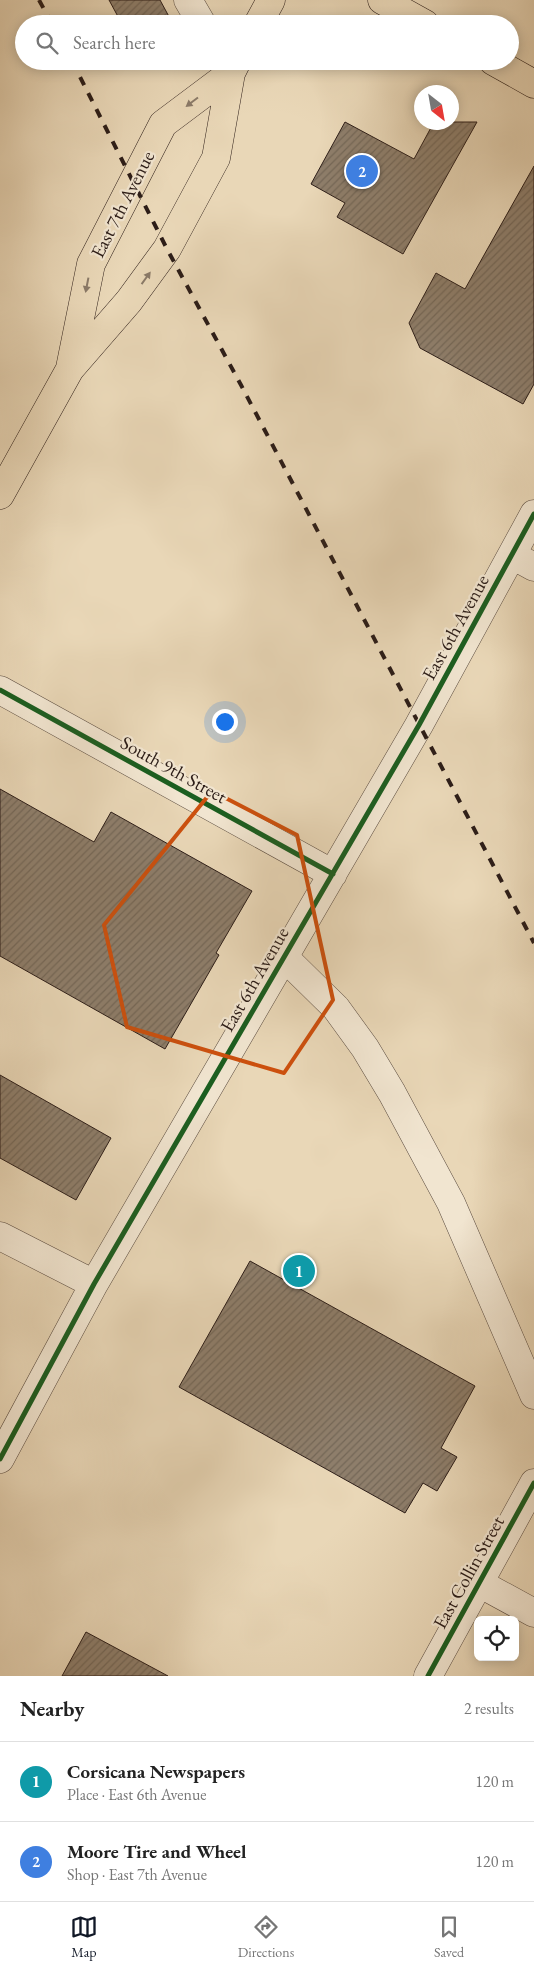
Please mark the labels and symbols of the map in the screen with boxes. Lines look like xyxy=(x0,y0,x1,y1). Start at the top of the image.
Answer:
north arrow xyxy=(414,85,459,130)
one-way arrow xyxy=(186,97,199,108)
street label: East 7th Avenue xyxy=(85,146,160,262)
pin: 2 xyxy=(346,152,378,190)
one-way arrow xyxy=(140,272,151,285)
one-way arrow xyxy=(82,278,90,294)
street label: East 6th Avenue xyxy=(416,570,495,684)
your location xyxy=(212,709,238,735)
street label: South 9th Street xyxy=(116,730,232,809)
street label: East 6th Avenue xyxy=(214,922,294,1036)
pin: 1 xyxy=(283,1252,315,1290)
street label: East Collin Street xyxy=(427,1511,510,1633)

